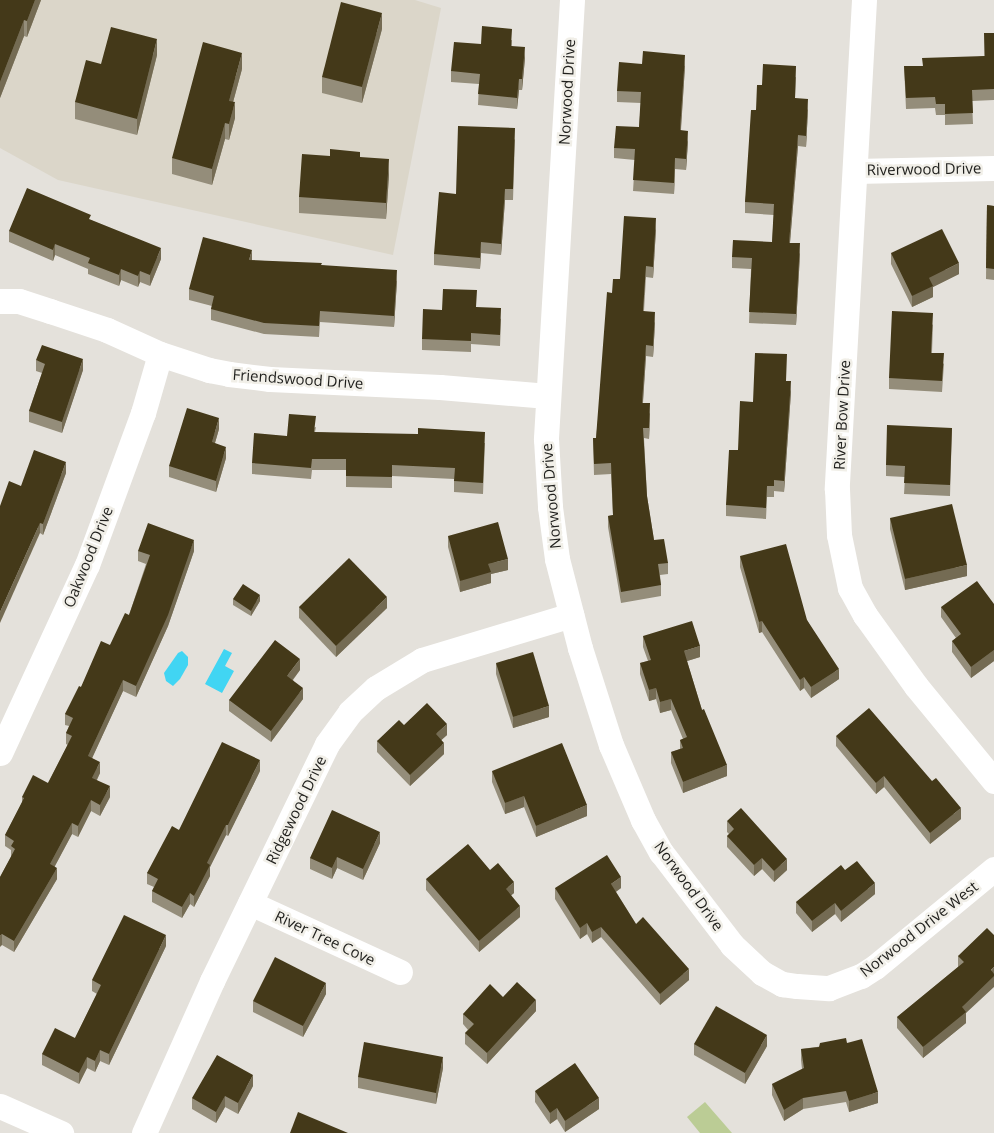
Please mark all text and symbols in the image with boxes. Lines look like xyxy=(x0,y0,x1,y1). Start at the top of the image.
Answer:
street label: Norwood Drive xyxy=(555,39,579,145)
street label: Riverwood Drive xyxy=(867,159,981,179)
street label: River Bow Drive xyxy=(830,360,854,470)
street label: Friendswood Drive xyxy=(232,365,364,393)
street label: Norwood Drive xyxy=(537,442,565,550)
street label: Oakwood Drive xyxy=(60,504,116,610)
street label: Ridgewood Drive xyxy=(262,753,330,867)
street label: Norwood Drive xyxy=(651,838,727,934)
street label: Norwood Drive West xyxy=(856,877,982,981)
street label: River Tree Cove xyxy=(272,907,378,969)

